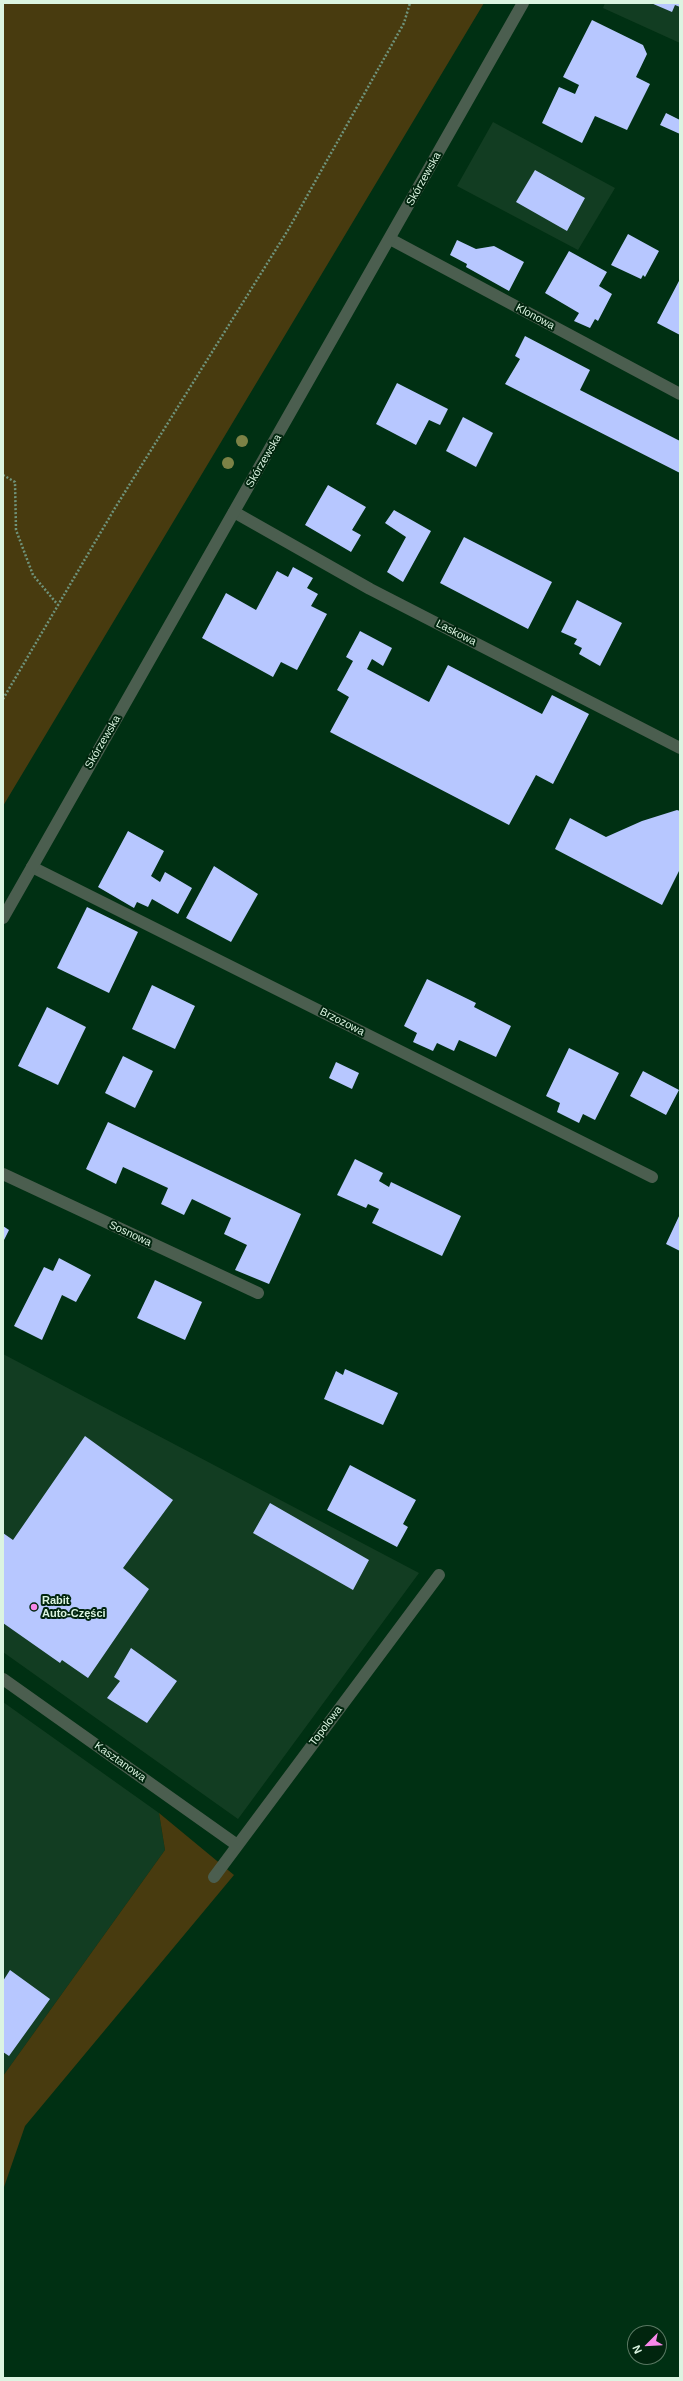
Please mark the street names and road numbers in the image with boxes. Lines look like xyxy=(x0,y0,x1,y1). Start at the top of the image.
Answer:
street label: Skórzewska xyxy=(404,150,444,208)
street label: Klonowa xyxy=(513,301,557,333)
street label: Skórzewska xyxy=(243,432,285,490)
street label: Laskowa xyxy=(434,617,478,649)
street label: Skórzewska xyxy=(82,713,124,771)
street label: Brzozowa xyxy=(317,1005,367,1039)
street label: Sosnowa xyxy=(107,1218,153,1250)
street label: Topolowa xyxy=(307,1703,345,1749)
street label: Kasztanowa xyxy=(92,1739,148,1785)

